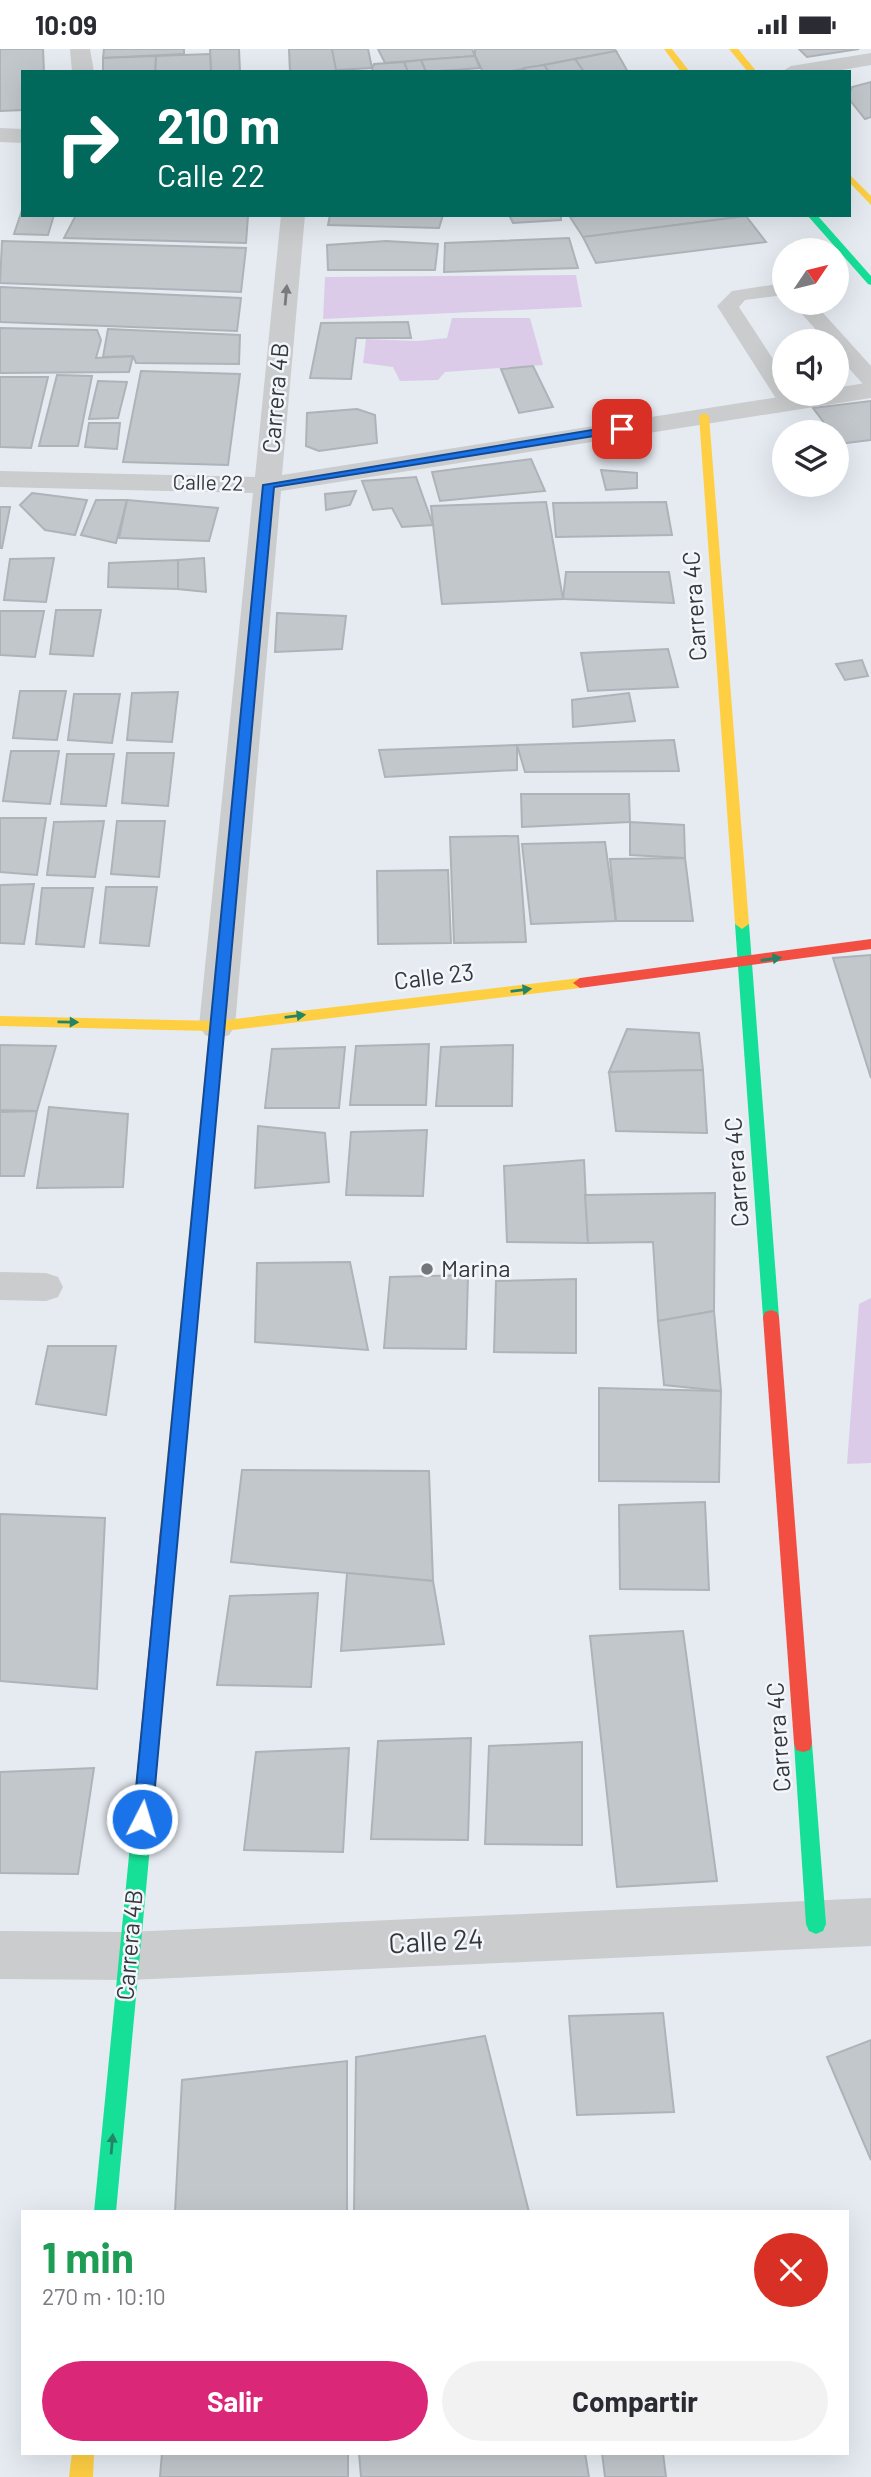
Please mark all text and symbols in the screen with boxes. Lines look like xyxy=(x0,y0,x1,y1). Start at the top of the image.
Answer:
text: 10:09 xyxy=(35,9,97,40)
text: 210 m xyxy=(157,95,280,154)
icon: right xyxy=(42,98,133,189)
text: Calle 22 xyxy=(157,155,265,193)
north arrow xyxy=(772,238,849,315)
map controls xyxy=(772,238,849,497)
one-way arrow xyxy=(281,284,292,306)
button: sound xyxy=(772,329,849,406)
street label: Carrera 4B xyxy=(255,341,294,454)
pin xyxy=(592,399,652,459)
icon: arrive xyxy=(603,410,641,448)
button: layers xyxy=(772,420,849,497)
street label: Calle 22 xyxy=(172,468,244,495)
street label: Carrera 4C xyxy=(675,550,712,662)
one-way arrow xyxy=(760,953,782,964)
street label: Calle 23 xyxy=(392,956,475,995)
one-way arrow xyxy=(510,984,532,995)
one-way arrow xyxy=(284,1011,306,1022)
one-way arrow xyxy=(57,1017,79,1028)
street label: Carrera 4C xyxy=(717,1116,754,1228)
place label: Marina xyxy=(441,1253,510,1282)
marker: Marina xyxy=(419,1261,435,1277)
street label: Carrera 4C xyxy=(759,1681,796,1793)
position arrow xyxy=(105,1782,179,1856)
street label: Carrera 4B xyxy=(109,1888,148,2001)
street label: Calle 24 xyxy=(388,1921,484,1959)
one-way arrow xyxy=(107,2133,118,2155)
text: 1 min xyxy=(42,2231,134,2281)
button: close xyxy=(754,2233,828,2307)
text: 270 m · 10:10 xyxy=(42,2282,166,2310)
button: Salir xyxy=(42,2361,428,2441)
button: Compartir xyxy=(442,2361,828,2441)

